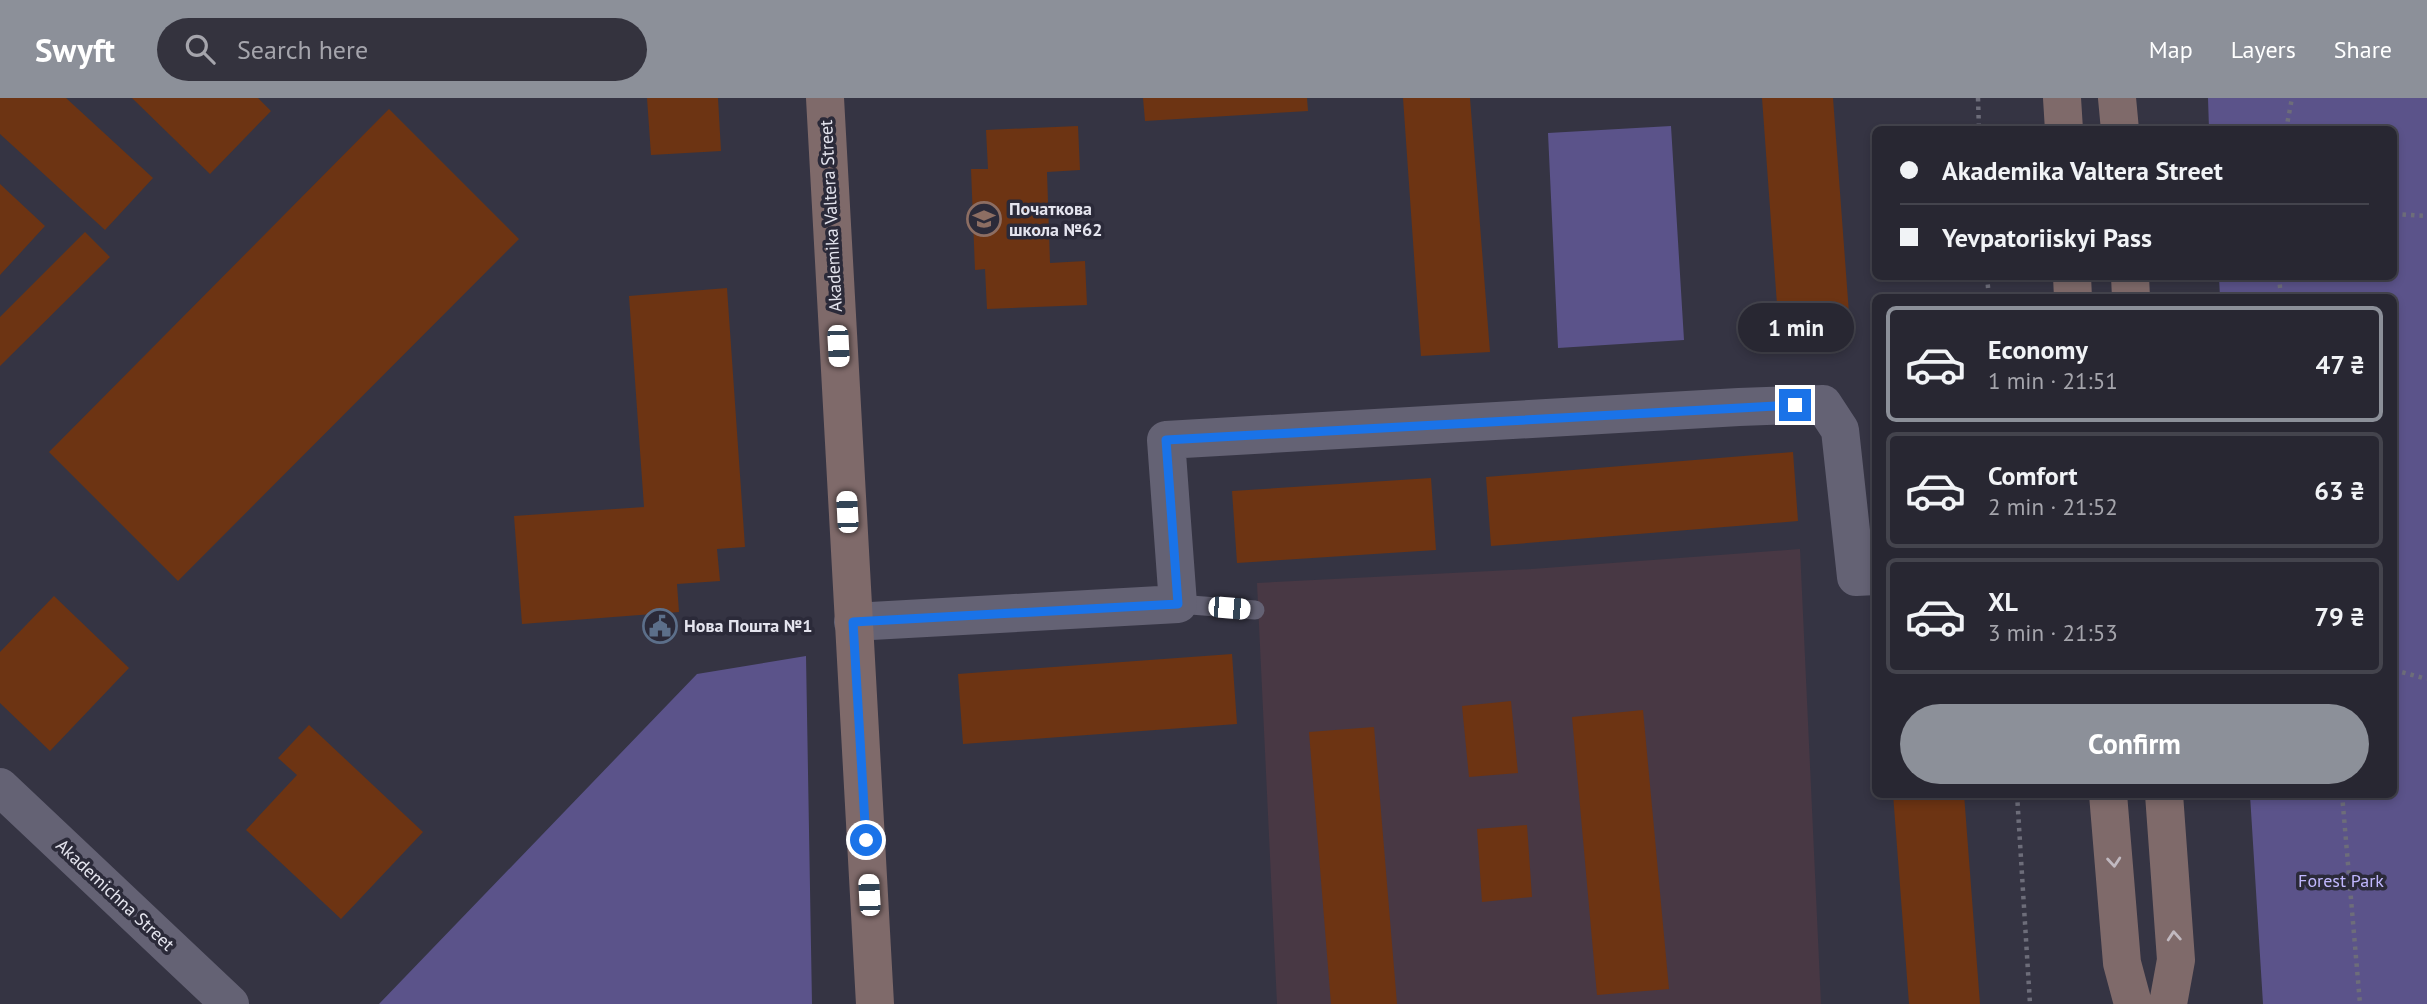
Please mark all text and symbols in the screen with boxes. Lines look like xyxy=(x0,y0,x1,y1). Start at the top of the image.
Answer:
search box xyxy=(157,18,647,81)
text: Swyft xyxy=(35,28,115,71)
icon: search xyxy=(181,30,219,68)
text: Search here xyxy=(237,33,368,66)
text: Map xyxy=(2149,34,2193,65)
text: Layers xyxy=(2231,34,2296,65)
text: Share xyxy=(2334,34,2392,65)
street label: Akademika Valtera Street xyxy=(814,119,847,313)
text: Akademika Valtera Street xyxy=(1942,154,2223,187)
place label: Початкова школа №62 xyxy=(1009,197,1102,241)
school or university icon: Початкова школа №62 xyxy=(965,200,1003,238)
text: Yevpatoriiskyi Pass xyxy=(1942,221,2152,254)
callout: 1 min xyxy=(1737,303,1853,352)
text: 1 min xyxy=(1768,313,1824,342)
car xyxy=(827,324,850,368)
icon: car xyxy=(1904,333,1967,396)
text: Economy xyxy=(1988,333,2088,366)
text: 47 ₴ xyxy=(2316,348,2365,381)
text: 1 min · 21:51 xyxy=(1988,366,2118,395)
route end xyxy=(1779,389,1811,421)
icon: car xyxy=(1904,459,1967,522)
text: Comfort xyxy=(1988,459,2078,492)
text: 63 ₴ xyxy=(2314,474,2365,507)
car xyxy=(836,490,859,534)
text: 2 min · 21:52 xyxy=(1988,492,2118,521)
icon: car xyxy=(1904,585,1967,648)
text: XL xyxy=(1988,585,2018,618)
car xyxy=(1208,596,1251,620)
text: 79 ₴ xyxy=(2314,600,2365,633)
public building icon: Нова Пошта №1 xyxy=(641,607,679,645)
place label: Нова Пошта №1 xyxy=(684,614,812,637)
text: 3 min · 21:53 xyxy=(1988,618,2118,647)
button: Confirm xyxy=(1900,704,2369,784)
route start xyxy=(850,824,882,856)
street label: Akademichna Street xyxy=(51,834,179,956)
one-way arrow xyxy=(2106,857,2121,868)
park label: Forest Park xyxy=(2298,869,2384,892)
car xyxy=(858,873,881,917)
one-way arrow xyxy=(2167,931,2182,942)

